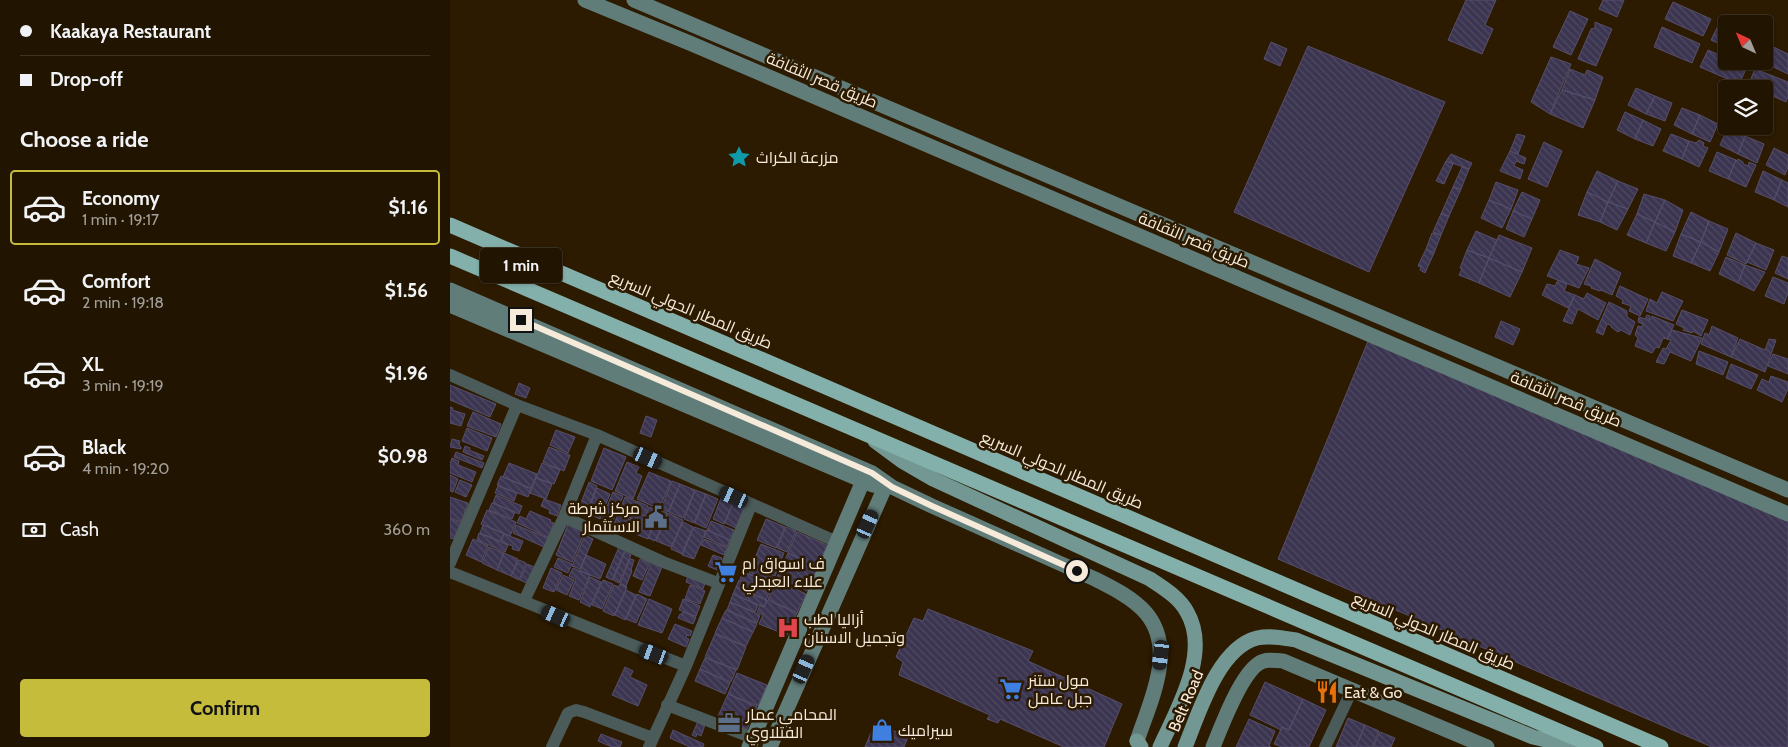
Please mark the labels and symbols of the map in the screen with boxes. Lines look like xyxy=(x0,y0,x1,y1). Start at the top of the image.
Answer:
north arrow xyxy=(1718,15,1772,70)
street label: طريق قصر الثقافة xyxy=(763,48,880,113)
place icon: مزرعة الكراث xyxy=(726,144,752,170)
place label: مزرعة الكراث xyxy=(756,148,839,167)
street label: طريق قصر الثقافة xyxy=(1135,208,1252,273)
callout: 1 min xyxy=(480,248,562,282)
street label: طريق المطار الحولي السريع xyxy=(605,267,775,356)
route end xyxy=(510,309,532,331)
street label: طريق قصر الثقافة xyxy=(1507,367,1624,432)
street label: طريق المطار الحولي السريع xyxy=(976,427,1146,516)
car xyxy=(631,445,664,471)
car xyxy=(717,484,750,510)
place label: مركز شرطة الاستثمار xyxy=(568,499,640,536)
public building icon: مركز شرطة الاستثمار xyxy=(643,504,669,530)
car xyxy=(855,507,880,541)
place label: ف اسواق ام علاء العبدلي xyxy=(742,554,825,595)
supermarket icon: ف اسواق ام علاء العبدلي xyxy=(713,559,739,585)
route start xyxy=(1066,560,1088,582)
street label: طريق المطار الحولي السريع xyxy=(1348,588,1518,677)
car xyxy=(539,603,572,629)
place label: أزاليا لطب وتجميل الاسنان xyxy=(804,610,905,648)
hospital icon: أزاليا لطب وتجميل الاسنان xyxy=(775,615,801,641)
car xyxy=(1151,639,1170,671)
car xyxy=(637,642,670,666)
car xyxy=(791,652,816,686)
street label: Belt Road xyxy=(1165,667,1207,735)
place label: مول ستنر جبل عامل xyxy=(1027,671,1092,709)
supermarket icon: مول ستنر جبل عامل xyxy=(998,676,1024,702)
restaurant icon: Eat & Go xyxy=(1314,679,1340,705)
place label: Eat & Go xyxy=(1344,683,1402,702)
place label: المحامي عمار الفتلاوي xyxy=(745,705,837,746)
office icon: المحامي عمار الفتلاوي xyxy=(716,710,742,736)
shop icon: سيراميك xyxy=(869,717,895,743)
place label: سيراميك xyxy=(898,721,953,740)

